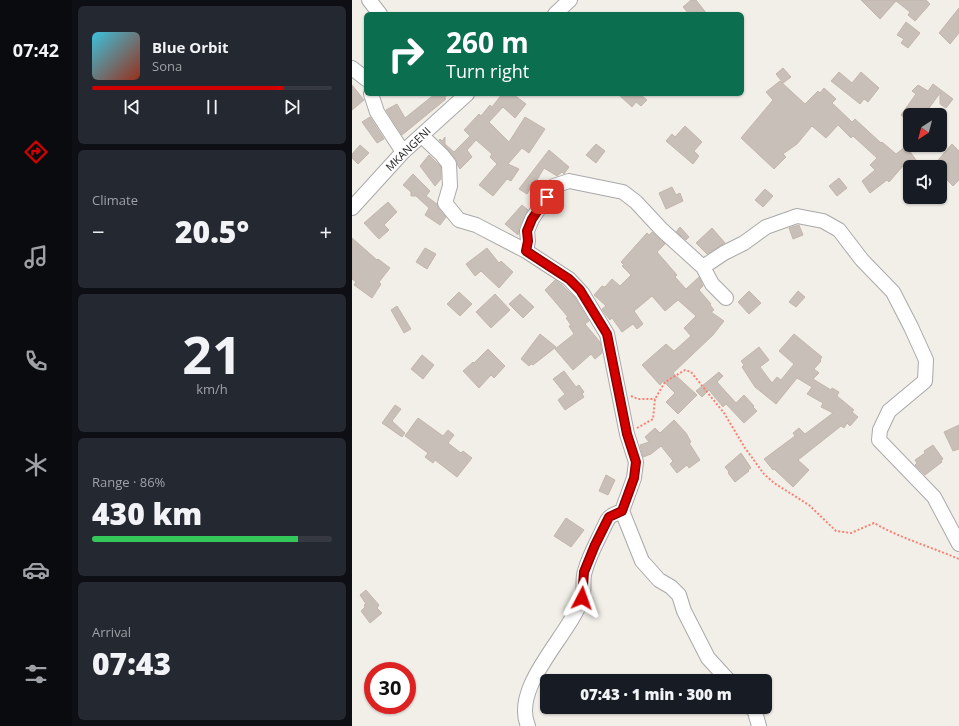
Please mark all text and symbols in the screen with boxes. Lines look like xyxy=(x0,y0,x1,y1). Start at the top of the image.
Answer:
text: 260 m xyxy=(446,23,529,61)
icon: right xyxy=(380,28,432,80)
text: Blue Orbit xyxy=(152,37,229,57)
text: 07:42 xyxy=(13,38,59,62)
text: Sona xyxy=(152,57,182,75)
text: Turn right xyxy=(446,59,529,83)
icon: previous xyxy=(121,96,143,118)
icon: pause xyxy=(201,96,223,118)
icon: next xyxy=(281,96,303,118)
north arrow xyxy=(903,108,947,152)
map controls xyxy=(903,108,947,204)
street label: MKANGENI xyxy=(382,123,433,174)
icon: directions xyxy=(22,138,50,166)
button: sound xyxy=(903,160,947,204)
pin xyxy=(530,180,564,214)
icon: arrive xyxy=(536,186,558,208)
text: Climate xyxy=(92,191,138,209)
text: 20.5° xyxy=(175,211,249,252)
text: − xyxy=(92,216,105,246)
text: + xyxy=(319,216,332,246)
icon: music xyxy=(22,243,50,271)
text: 21 xyxy=(182,318,242,389)
icon: phone xyxy=(22,347,50,375)
text: km/h xyxy=(196,380,228,398)
icon: climate xyxy=(22,451,50,479)
text: Range · 86% xyxy=(92,473,165,491)
text: 430 km xyxy=(92,493,202,534)
icon: car xyxy=(22,556,50,584)
position arrow xyxy=(561,577,603,619)
text: Arrival xyxy=(92,623,131,641)
text: 07:43 xyxy=(92,643,171,684)
icon: filters xyxy=(22,660,50,688)
speed limit sign: 30 xyxy=(364,662,416,714)
text: 07:43 · 1 min · 300 m xyxy=(580,684,732,704)

